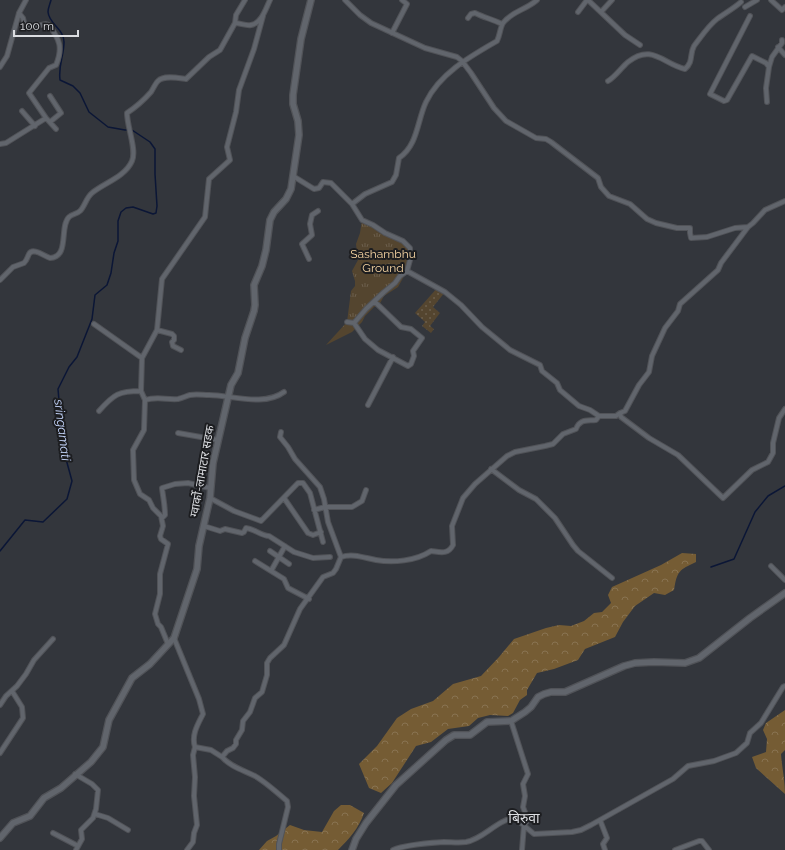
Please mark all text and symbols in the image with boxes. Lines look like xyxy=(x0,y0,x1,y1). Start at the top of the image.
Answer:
scale bar xyxy=(14,12,78,38)
text: 100 m xyxy=(20,19,54,33)
park label: Sashambhu Ground xyxy=(350,247,416,275)
water label: sringamati xyxy=(51,397,74,463)
street label: ग्वार्को-लामाटार सडक xyxy=(187,423,217,518)
district label: बिरुवा xyxy=(508,810,540,826)

